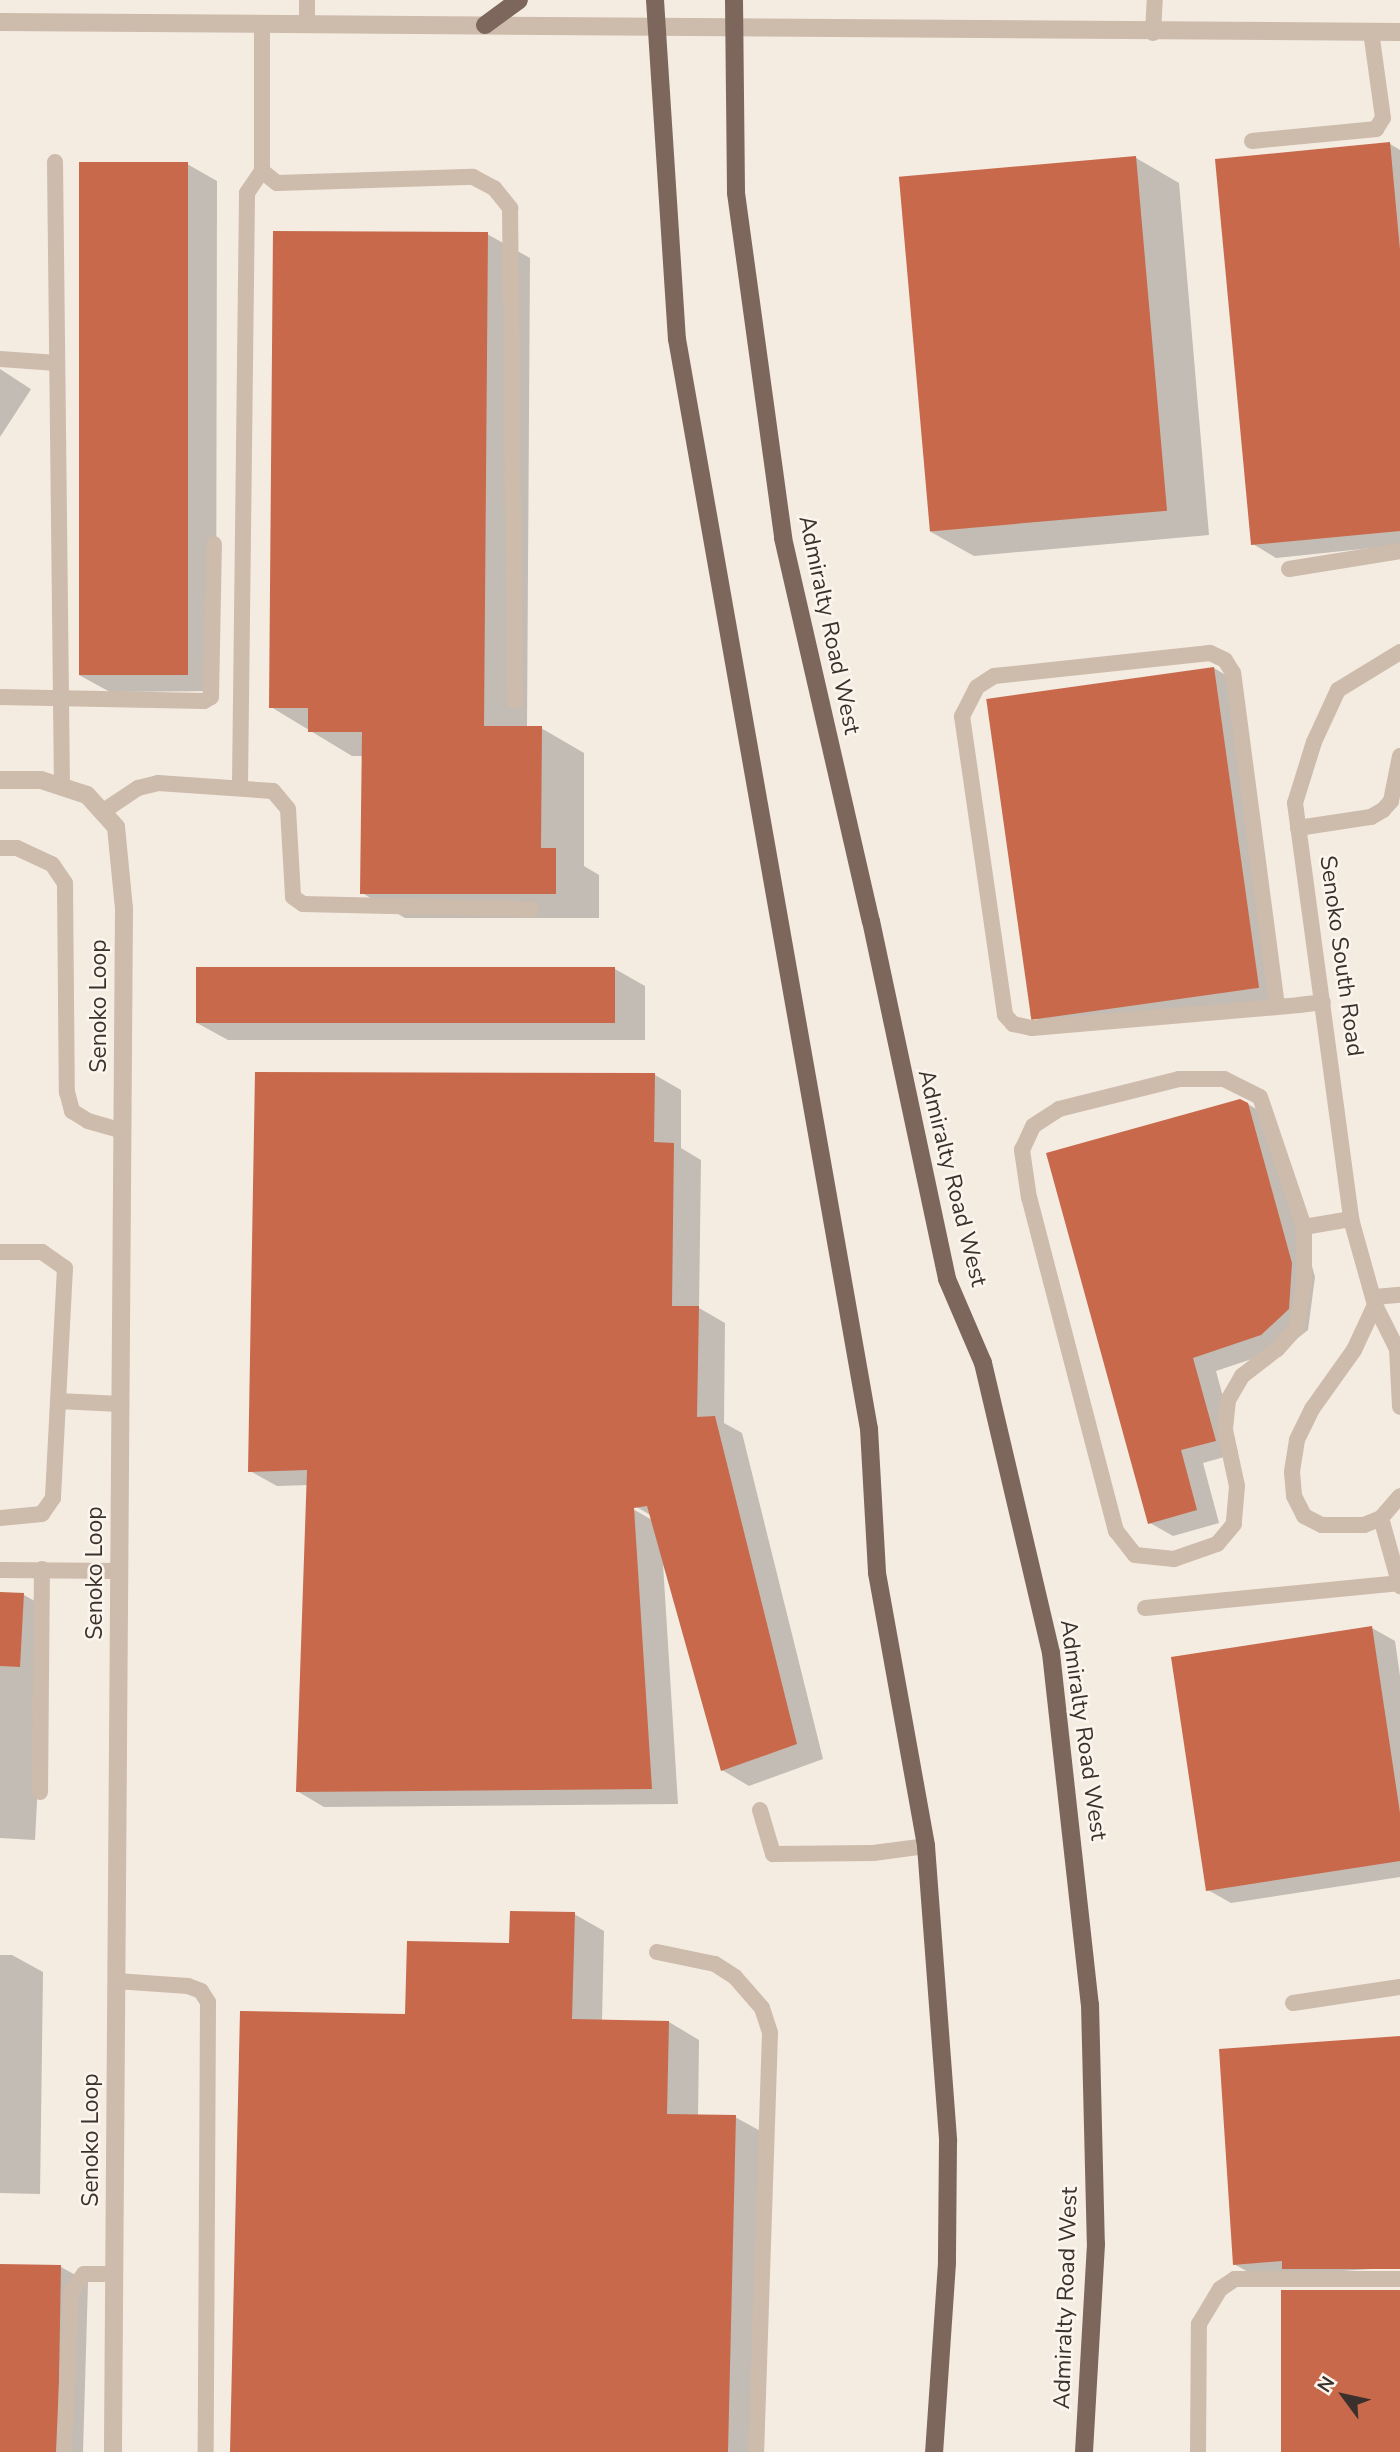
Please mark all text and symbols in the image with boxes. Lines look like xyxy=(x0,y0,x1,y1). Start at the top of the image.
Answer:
street label: Admiralty Road West xyxy=(792,513,866,737)
street label: Senoko South Road xyxy=(1313,854,1369,1058)
street label: Senoko Loop xyxy=(85,939,113,1073)
street label: Admiralty Road West xyxy=(912,1067,992,1289)
street label: Senoko Loop xyxy=(81,1506,109,1640)
street label: Admiralty Road West xyxy=(1054,1618,1112,1842)
street label: Senoko Loop xyxy=(77,2073,105,2207)
street label: Admiralty Road West xyxy=(1048,2186,1084,2410)
north arrow xyxy=(1309,2361,1379,2431)
text: N xyxy=(1312,2372,1341,2398)

